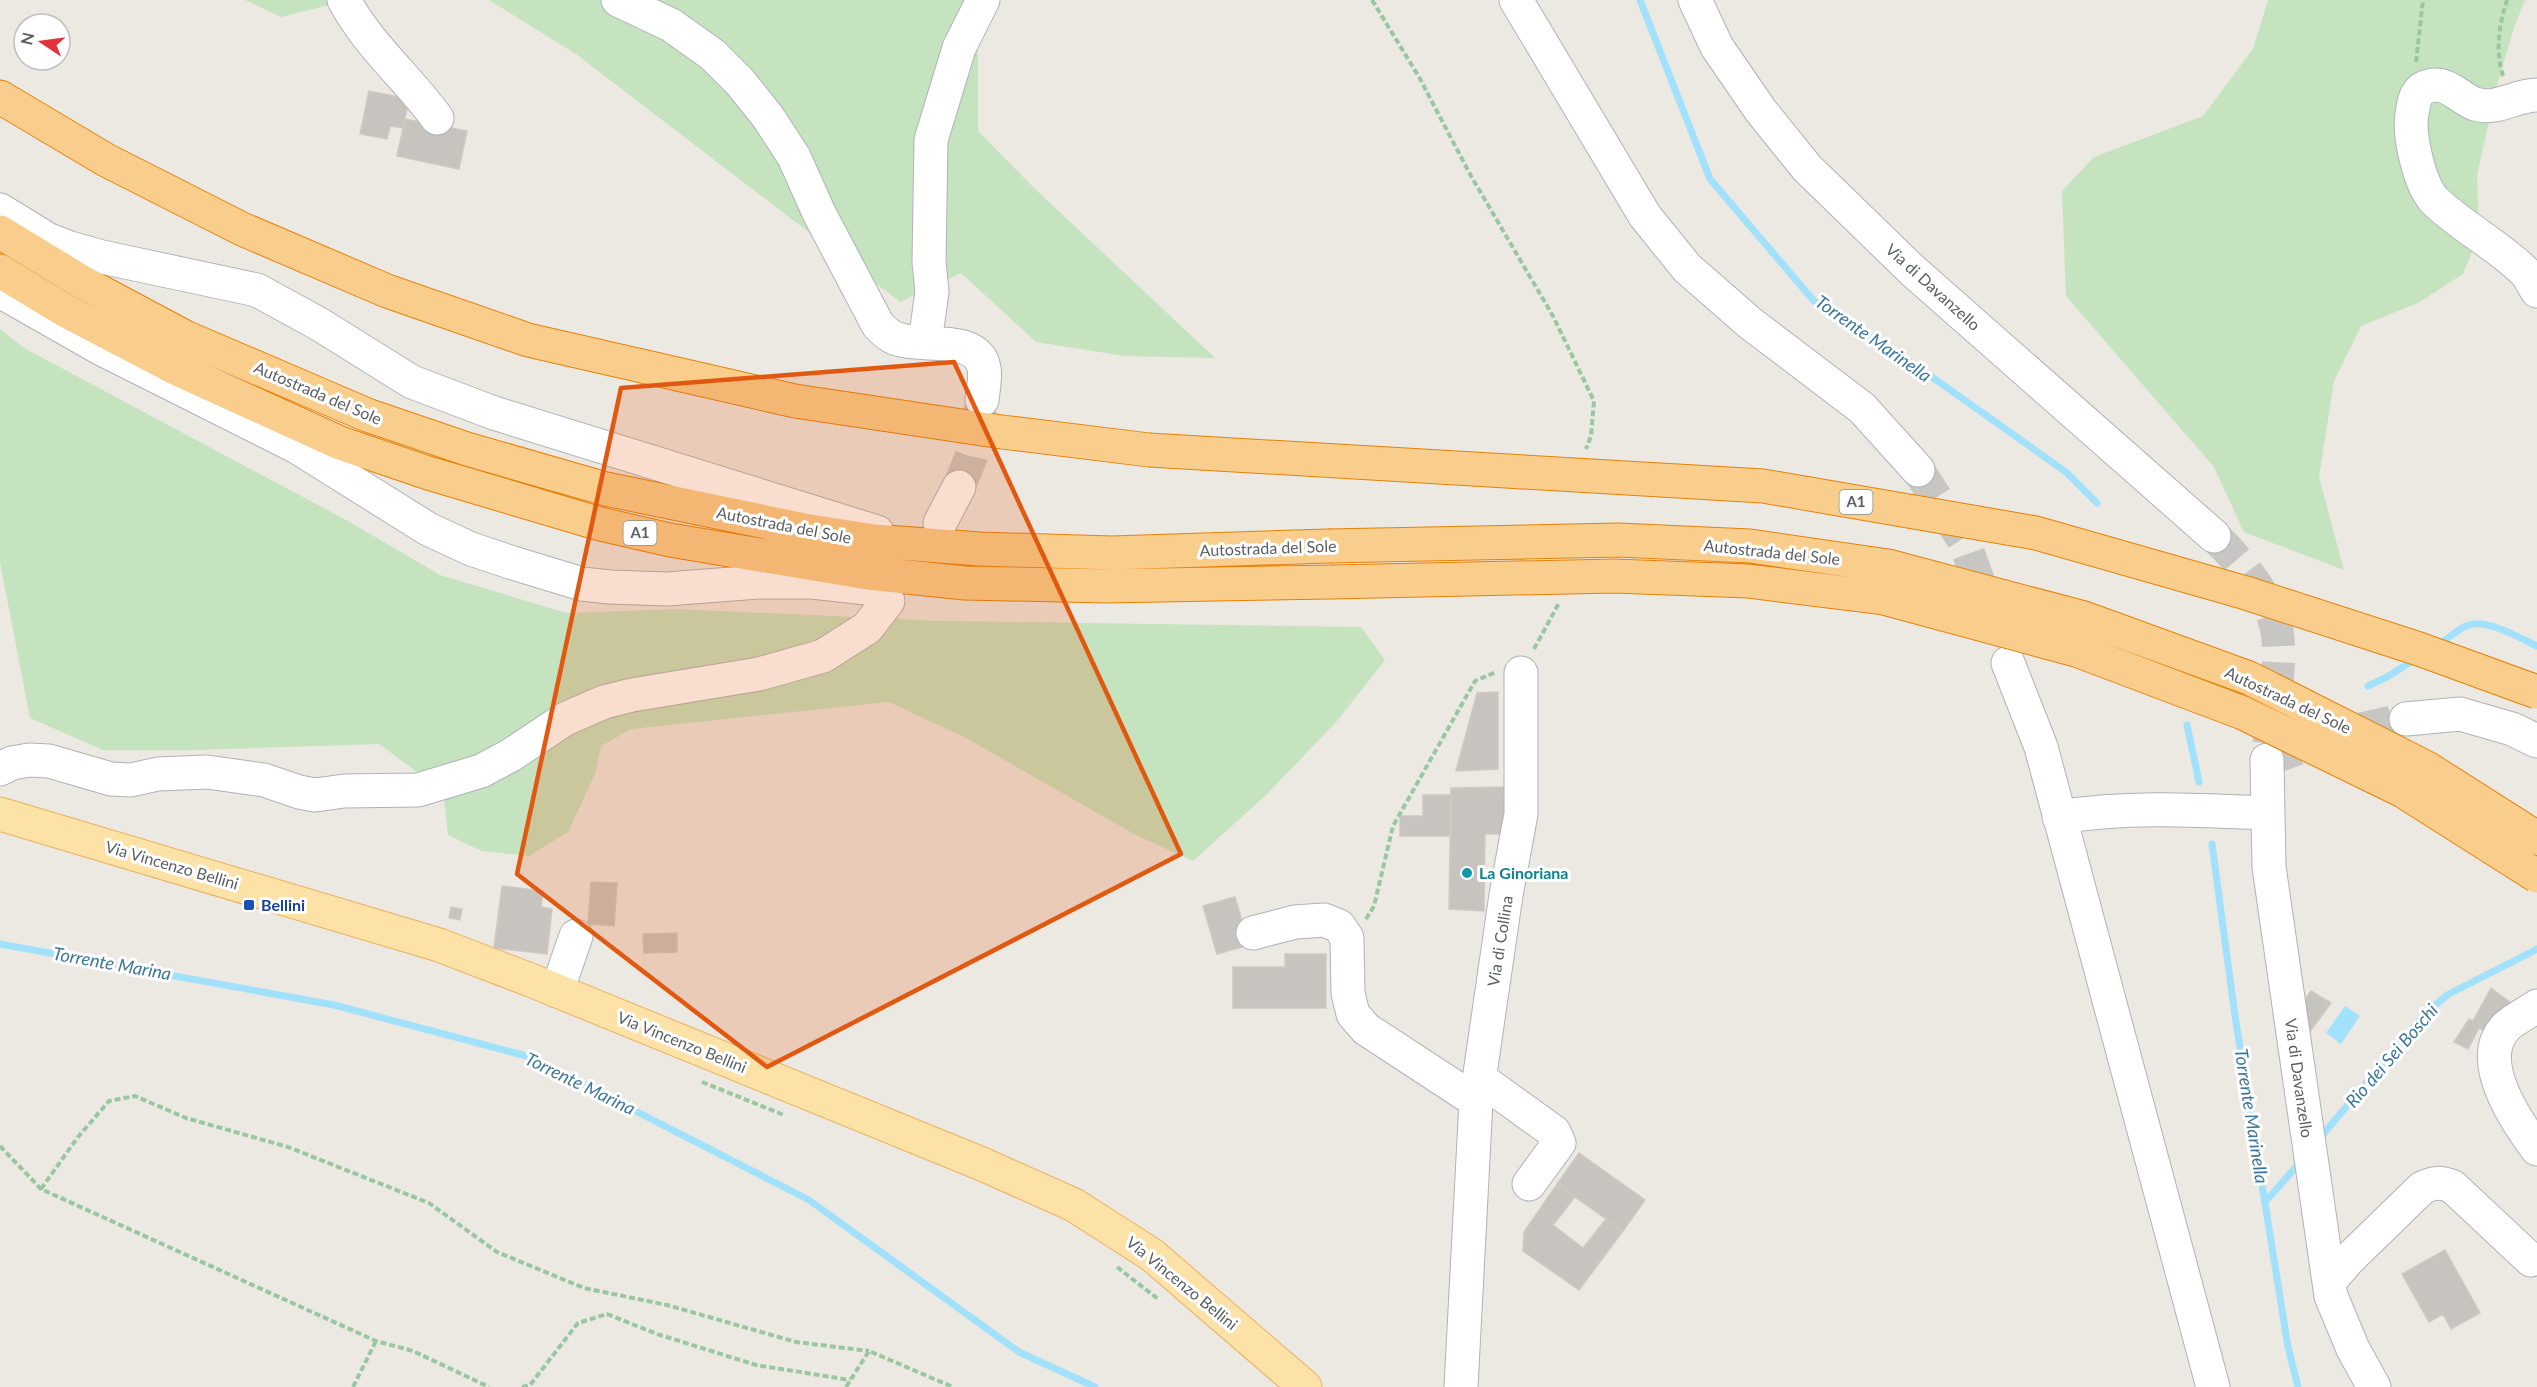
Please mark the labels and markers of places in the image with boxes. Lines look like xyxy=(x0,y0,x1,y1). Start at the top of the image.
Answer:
place label: La Ginoriana xyxy=(1479,863,1568,882)
marker: La Ginoriana xyxy=(1460,866,1474,880)
place label: Bellini xyxy=(261,895,305,914)
marker: Bellini xyxy=(242,898,256,912)

